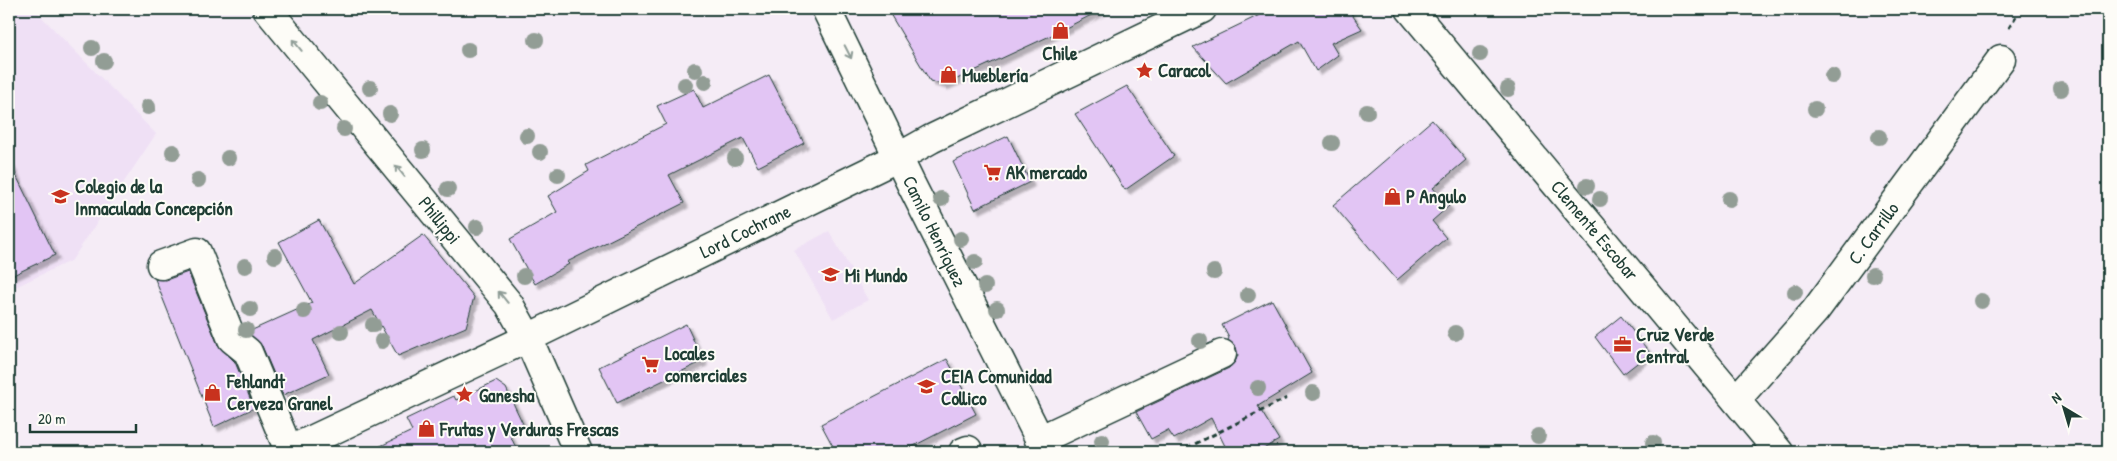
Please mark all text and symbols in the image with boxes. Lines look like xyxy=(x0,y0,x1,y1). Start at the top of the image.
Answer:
shop icon: Chile xyxy=(1050,20,1070,40)
one-way arrow xyxy=(291,39,302,52)
place label: Chile xyxy=(1042,40,1078,66)
one-way arrow xyxy=(843,45,853,60)
place label: Caracol xyxy=(1158,57,1212,83)
place icon: Caracol xyxy=(1134,60,1154,80)
place label: Mueblería xyxy=(962,62,1028,88)
shop icon: Mueblería xyxy=(938,65,958,85)
place label: AK mercado xyxy=(1006,159,1088,185)
supermarket icon: AK mercado xyxy=(982,162,1002,182)
one-way arrow xyxy=(394,165,405,178)
street label: Camilo Henríquez xyxy=(897,171,973,291)
place label: Colegio de la Inmaculada Concepción xyxy=(75,173,233,222)
street label: Clemente Escobar xyxy=(1545,174,1645,286)
place label: P Angulo xyxy=(1406,183,1466,210)
shop icon: P Angulo xyxy=(1382,186,1402,206)
school or university icon: Colegio de la Inmaculada Concepción xyxy=(51,187,71,207)
street label: Phillippi xyxy=(413,191,467,249)
street label: C. Carrillo xyxy=(1841,196,1905,270)
street label: Lord Cochrane xyxy=(695,198,795,264)
place label: Mi Mundo xyxy=(845,262,908,288)
school or university icon: Mi Mundo xyxy=(821,265,841,285)
one-way arrow xyxy=(497,290,508,303)
place label: Cruz Verde Central xyxy=(1636,321,1715,369)
office icon: Cruz Verde Central xyxy=(1612,335,1632,355)
place label: Locales comerciales xyxy=(665,340,748,388)
supermarket icon: Locales comerciales xyxy=(641,354,661,374)
place label: CEIA Comunidad Collico xyxy=(941,363,1052,411)
place label: Fehlandt Cerveza Granel xyxy=(226,368,333,416)
school or university icon: CEIA Comunidad Collico xyxy=(917,377,937,397)
shop icon: Fehlandt Cerveza Granel xyxy=(203,382,223,402)
place label: Ganesha xyxy=(479,382,535,408)
north arrow xyxy=(2040,384,2090,434)
place icon: Ganesha xyxy=(455,385,475,405)
text: N xyxy=(2047,387,2065,407)
scale bar xyxy=(30,401,136,433)
text: 20 m xyxy=(38,408,65,429)
place label: Frutas y Verduras Frescas xyxy=(439,416,619,443)
shop icon: Frutas y Verduras Frescas xyxy=(416,419,436,439)

